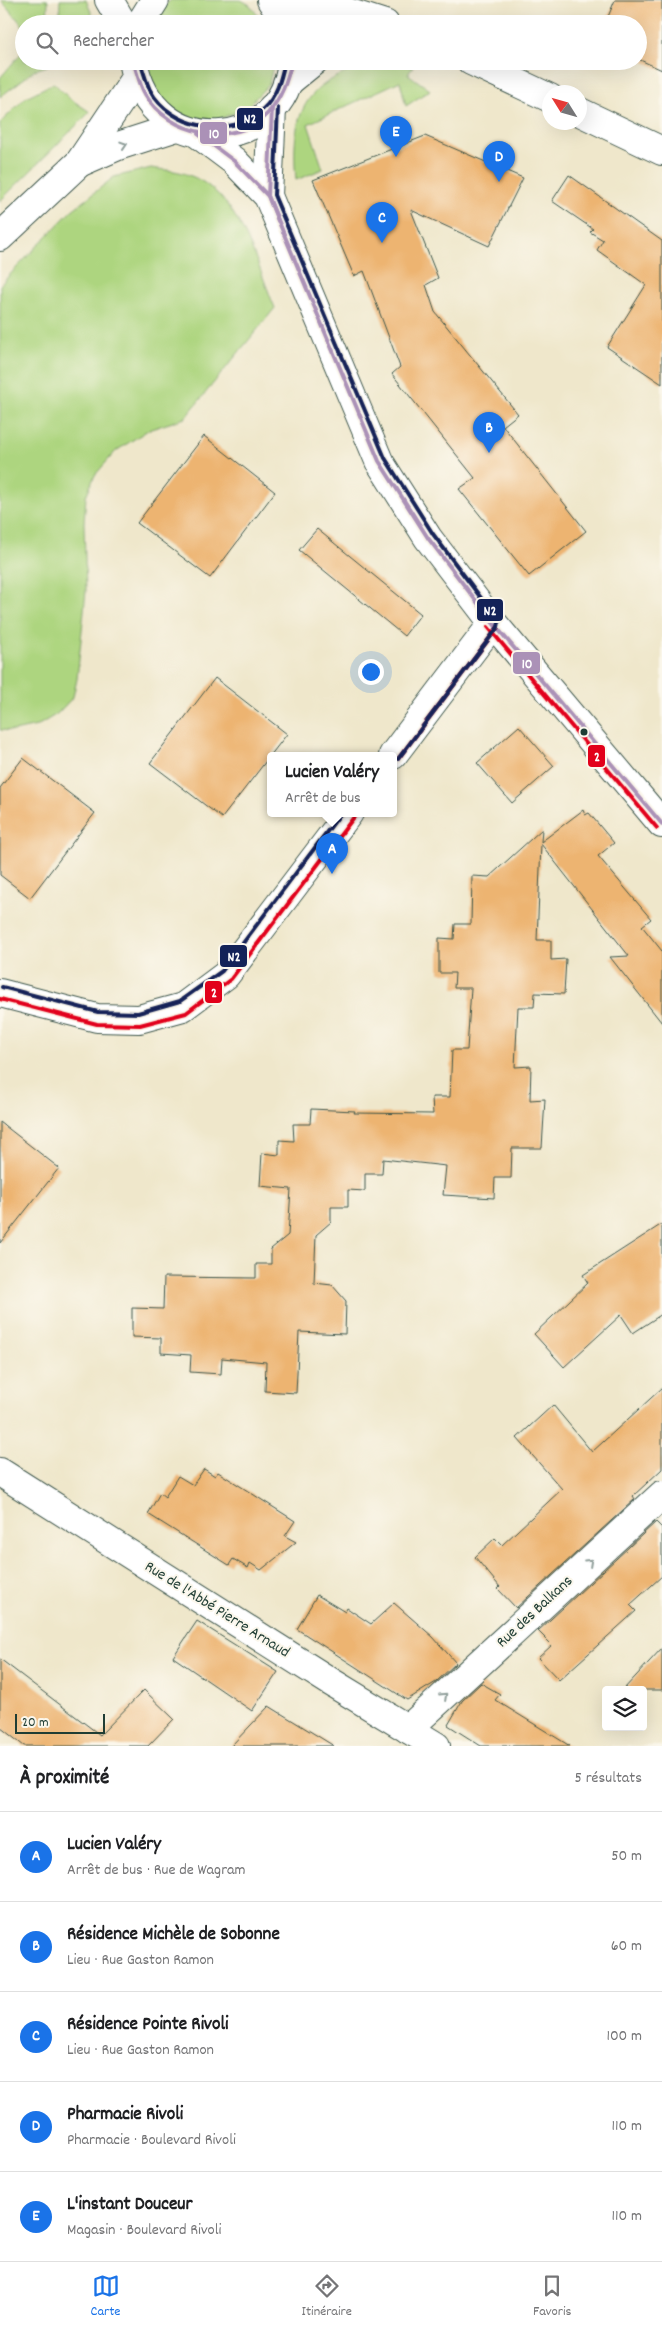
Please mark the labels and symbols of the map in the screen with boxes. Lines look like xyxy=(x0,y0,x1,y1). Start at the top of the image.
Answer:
north arrow xyxy=(542,85,587,130)
line badge: N2 xyxy=(236,107,264,131)
text: N2 xyxy=(243,110,257,130)
pin: E xyxy=(380,116,412,157)
line badge: 10 xyxy=(199,121,228,145)
text: 10 xyxy=(209,125,219,145)
one-way arrow xyxy=(119,141,128,151)
pin: D xyxy=(483,141,515,182)
pin: C xyxy=(366,202,398,243)
pin: B xyxy=(473,412,505,453)
line badge: N2 xyxy=(476,598,504,622)
text: N2 xyxy=(483,602,497,622)
line badge: 10 xyxy=(512,651,541,675)
text: 10 xyxy=(522,655,532,675)
your location xyxy=(358,659,384,685)
unlabelled marker xyxy=(579,727,589,737)
line badge: 2 xyxy=(587,744,606,768)
text: 2 xyxy=(594,748,600,768)
pin: A xyxy=(316,833,348,874)
line badge: N2 xyxy=(219,944,248,968)
text: N2 xyxy=(227,948,241,968)
line badge: 2 xyxy=(204,980,223,1004)
text: 2 xyxy=(211,984,217,1004)
street label: Rue de l'Abbé Pierre Arnaud xyxy=(140,1556,294,1664)
one-way arrow xyxy=(584,1559,593,1568)
street label: Rue des Balkans xyxy=(492,1570,579,1654)
one-way arrow xyxy=(438,1693,447,1702)
scale bar xyxy=(15,1711,105,1734)

